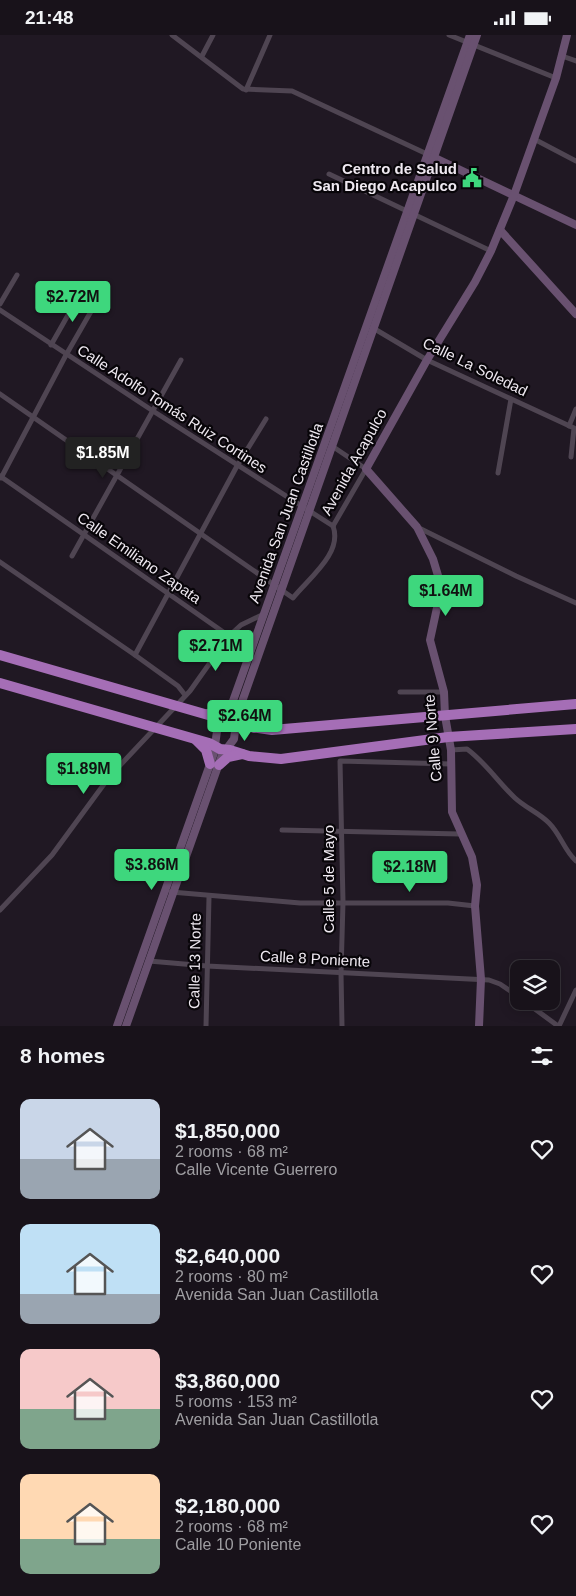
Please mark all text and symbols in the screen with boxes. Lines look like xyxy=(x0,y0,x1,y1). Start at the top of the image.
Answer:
text: 21:48 xyxy=(25,7,74,28)
place label: Centro de Salud San Diego Acapulco xyxy=(313,160,457,194)
public building icon: Centro de Salud San Diego Acapulco xyxy=(461,167,483,189)
pin: $2.72M xyxy=(32,281,114,323)
text: $2.72M xyxy=(46,288,100,305)
street label: Calle La Soledad xyxy=(420,334,530,399)
street label: Calle Adolfo Tomás Ruiz Cortines xyxy=(74,341,270,476)
street label: Avenida Acapulco xyxy=(317,406,390,518)
street label: Avenida San Juan Castillotla xyxy=(245,420,326,605)
pin: $1.85M xyxy=(62,437,144,479)
text: $1.85M xyxy=(76,444,130,461)
street label: Calle Emiliano Zapata xyxy=(74,509,205,607)
pin: $1.64M xyxy=(405,575,487,617)
text: $1.64M xyxy=(419,582,473,599)
pin: $2.71M xyxy=(175,629,257,672)
text: $2.71M xyxy=(189,637,243,654)
street label: Calle 9 Norte xyxy=(420,694,445,782)
pin: $2.64M xyxy=(204,699,286,742)
text: $2.64M xyxy=(218,707,272,724)
pin: $1.89M xyxy=(43,753,125,795)
text: $1.89M xyxy=(57,760,111,777)
street label: Calle 5 de Mayo xyxy=(320,825,337,933)
pin: $3.86M xyxy=(111,849,193,891)
pin: $2.18M xyxy=(369,851,451,893)
text: $3.86M xyxy=(125,856,179,873)
text: $2.18M xyxy=(383,858,437,875)
street label: Calle 13 Norte xyxy=(185,913,204,1009)
street label: Calle 8 Poniente xyxy=(260,947,370,970)
map controls xyxy=(510,960,560,1010)
button: layers xyxy=(510,960,560,1010)
icon: filters xyxy=(528,1042,556,1070)
text: 8 homes xyxy=(20,1044,105,1067)
icon: home xyxy=(60,1119,120,1179)
text: $1,850,000 xyxy=(175,1119,280,1142)
icon: heart xyxy=(528,1135,556,1163)
text: 2 rooms · 68 m² xyxy=(175,1143,288,1160)
text: Calle Vicente Guerrero xyxy=(175,1161,337,1178)
icon: home xyxy=(60,1244,120,1304)
text: $2,640,000 xyxy=(175,1244,280,1267)
icon: heart xyxy=(528,1260,556,1288)
text: 2 rooms · 80 m² xyxy=(175,1268,288,1285)
text: Avenida San Juan Castillotla xyxy=(175,1286,378,1303)
icon: home xyxy=(60,1369,120,1429)
text: $3,860,000 xyxy=(175,1369,280,1392)
icon: heart xyxy=(528,1385,556,1413)
text: 5 rooms · 153 m² xyxy=(175,1393,297,1410)
text: Avenida San Juan Castillotla xyxy=(175,1411,378,1428)
icon: home xyxy=(60,1494,120,1554)
text: $2,180,000 xyxy=(175,1494,280,1517)
icon: heart xyxy=(528,1510,556,1538)
text: 2 rooms · 68 m² xyxy=(175,1518,288,1535)
text: Calle 10 Poniente xyxy=(175,1536,301,1553)

